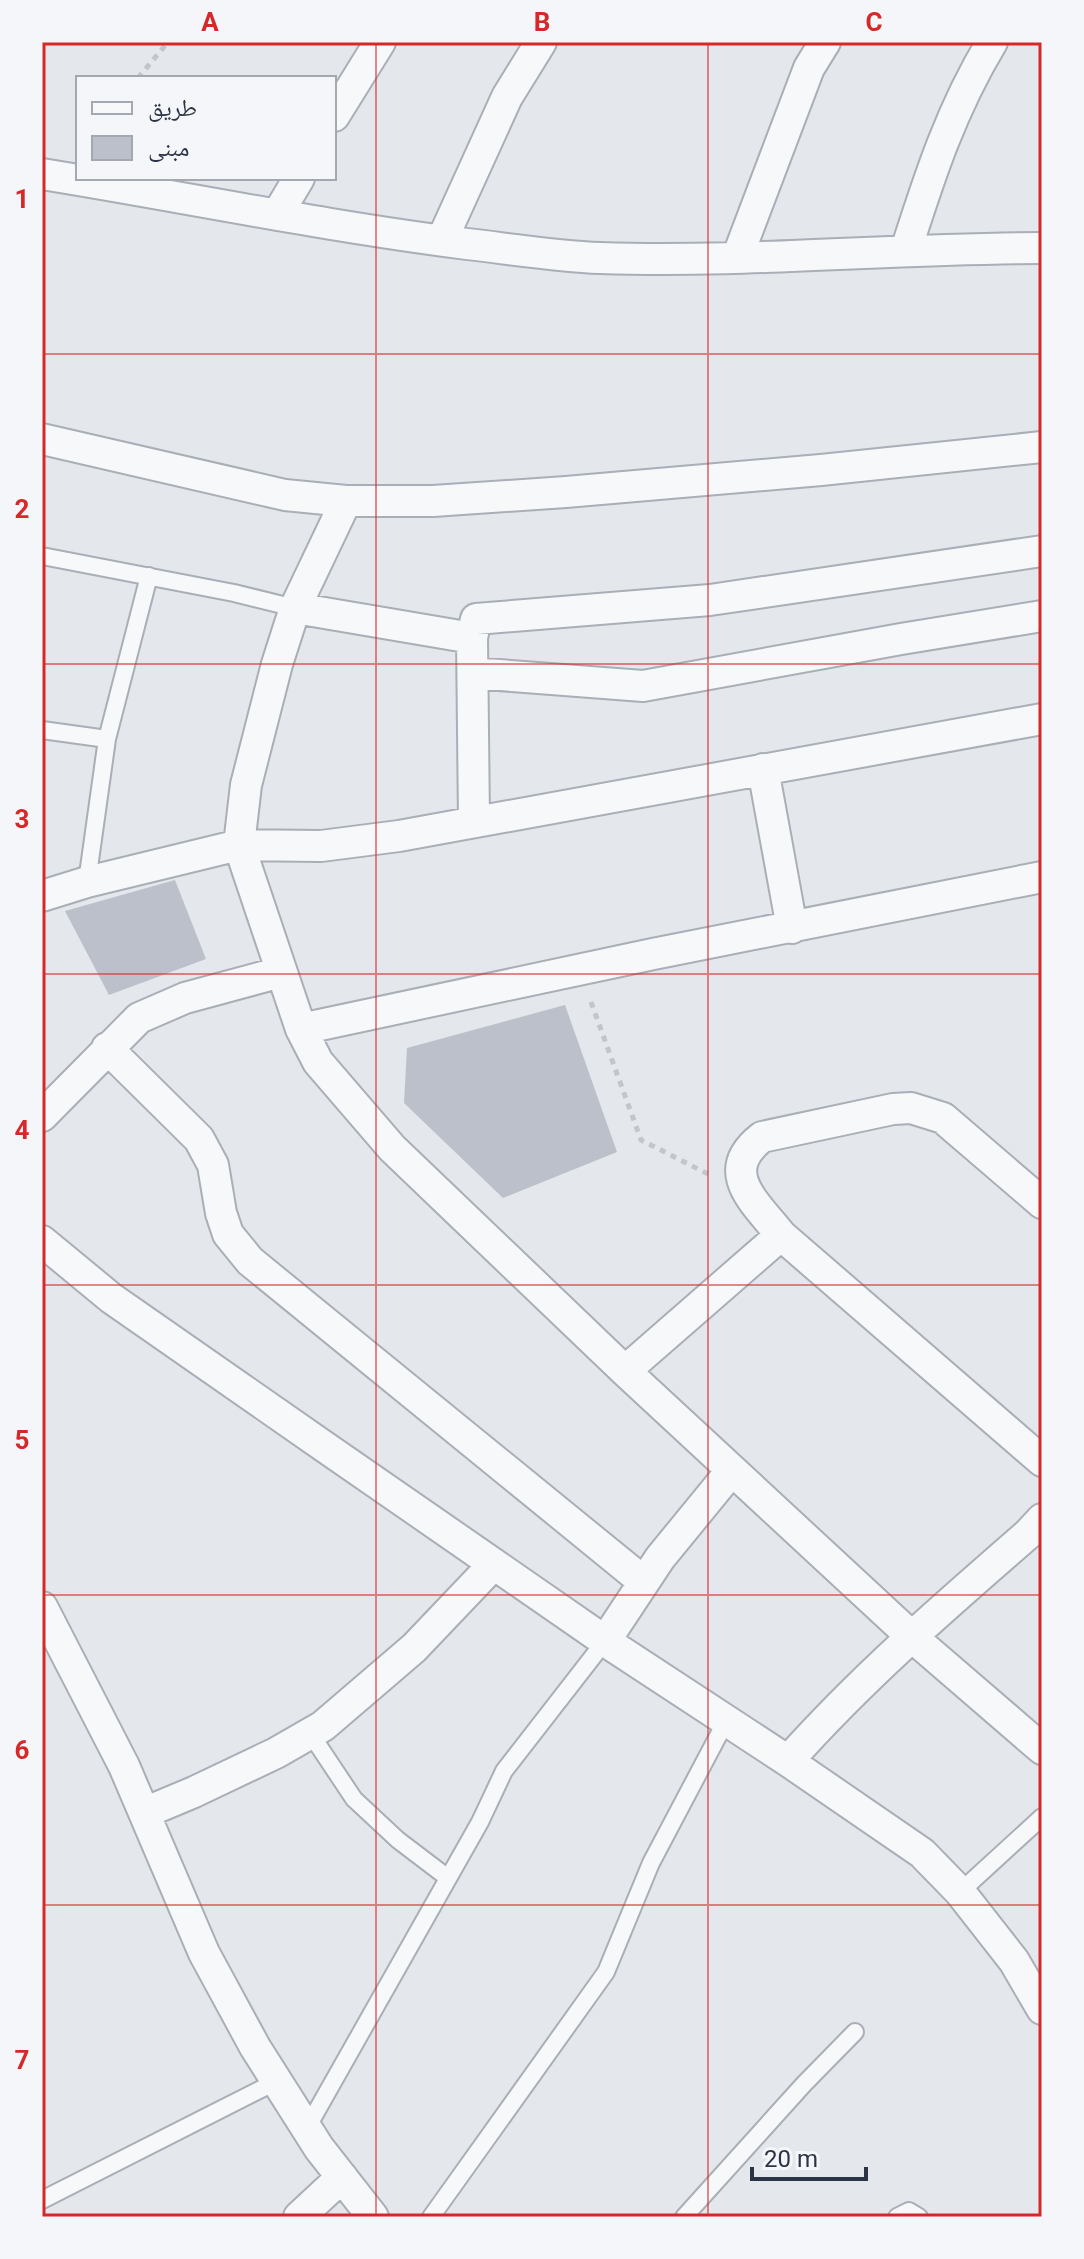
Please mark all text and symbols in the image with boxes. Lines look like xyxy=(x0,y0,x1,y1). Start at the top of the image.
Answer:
text: A xyxy=(201,7,219,37)
text: B xyxy=(534,7,550,37)
text: C xyxy=(865,7,883,37)
legend xyxy=(76,76,336,180)
text: طريق xyxy=(148,94,197,122)
text: مبنى xyxy=(148,134,189,162)
text: 1 xyxy=(15,184,29,214)
text: 2 xyxy=(15,494,29,524)
text: 3 xyxy=(15,804,29,834)
text: 4 xyxy=(15,1115,30,1145)
text: 5 xyxy=(15,1425,29,1455)
text: 6 xyxy=(15,1735,30,1765)
text: 7 xyxy=(15,2045,29,2075)
scale bar xyxy=(752,2131,866,2181)
text: 20 m xyxy=(764,2145,818,2173)

